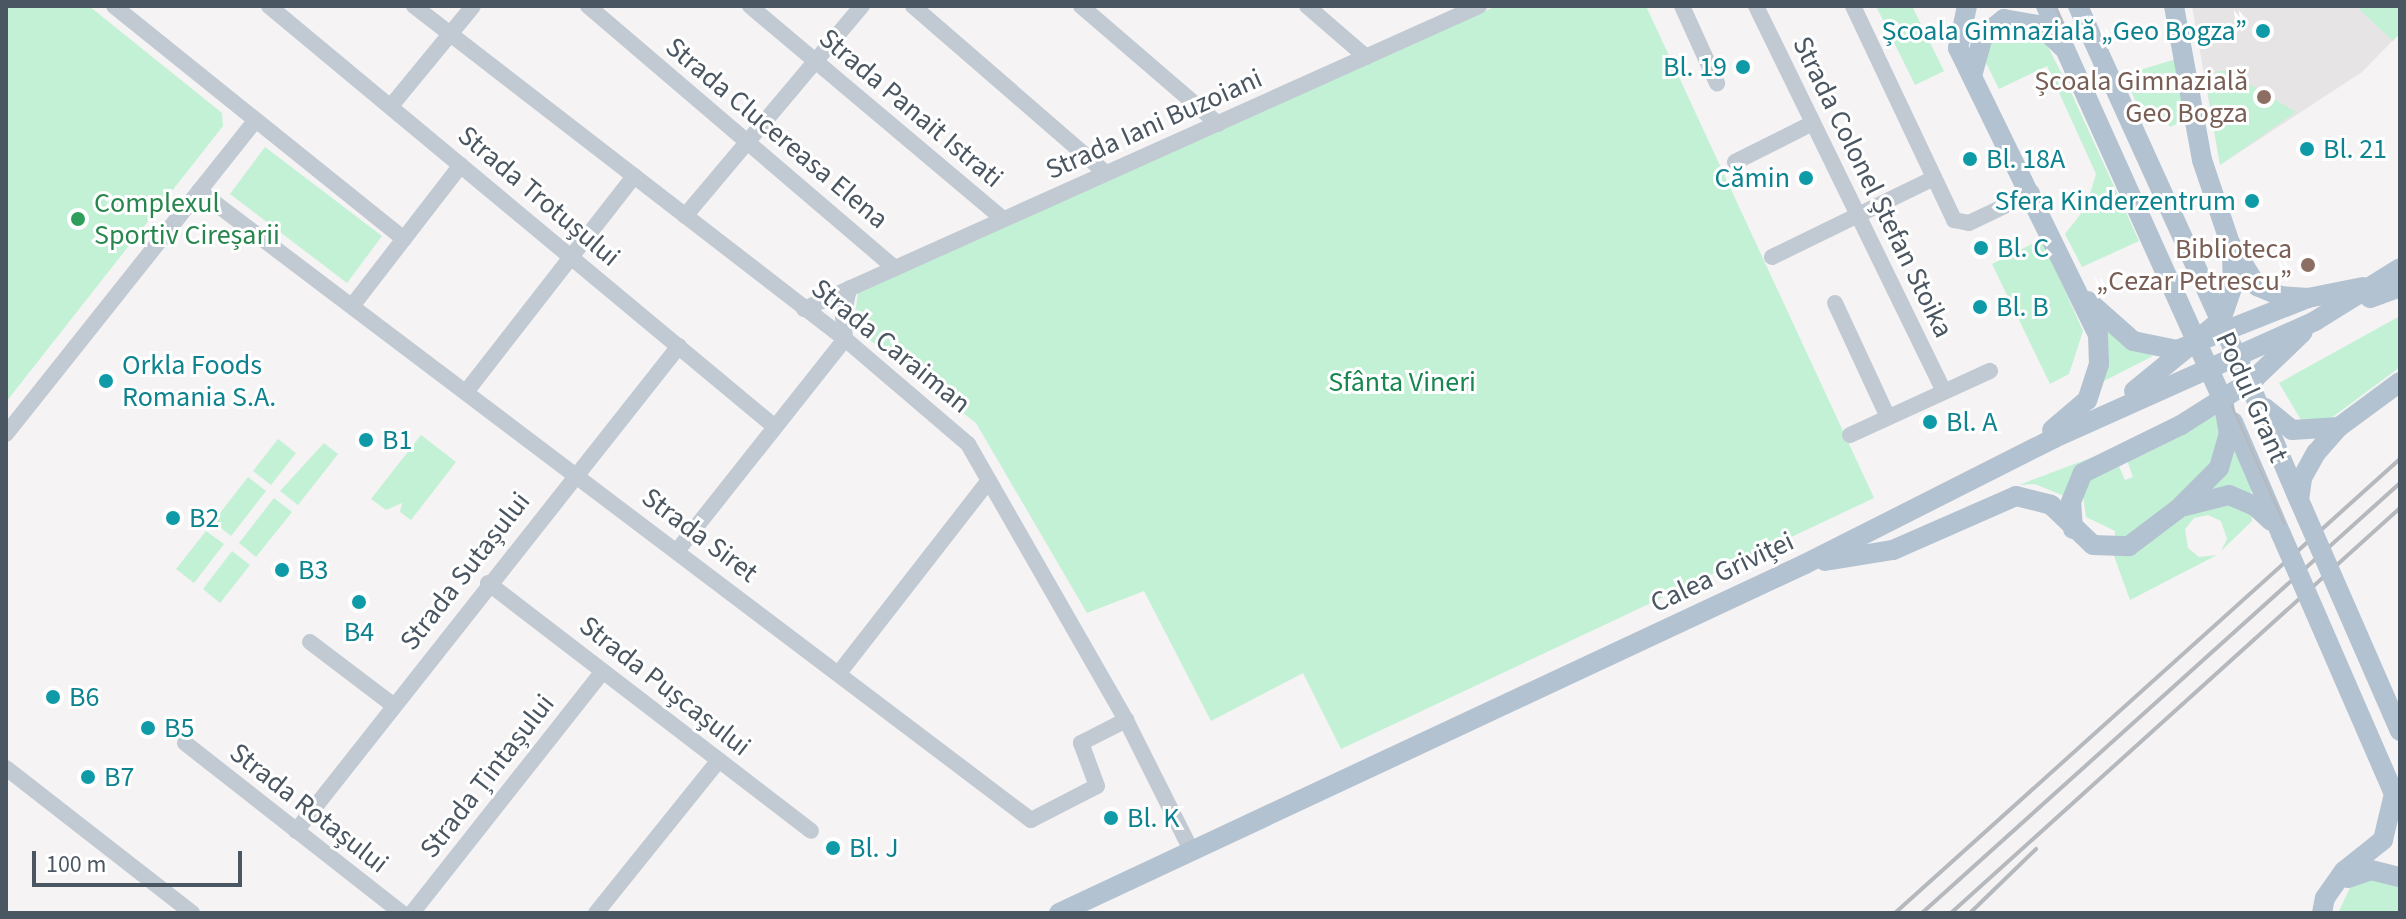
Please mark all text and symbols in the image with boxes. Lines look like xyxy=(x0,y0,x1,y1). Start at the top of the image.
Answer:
place label: Școala Gimnazială „Geo Bogza” xyxy=(1881,14,2247,48)
street label: Strada Panait Istrati xyxy=(812,21,1010,195)
marker: Școala Gimnazială „Geo Bogza” xyxy=(2254,22,2272,40)
street label: Strada Clucereasa Elena xyxy=(659,30,895,236)
street label: Strada Colonel Ștefan Stoika xyxy=(1785,31,1961,343)
place label: Bl. 19 xyxy=(1663,50,1727,84)
marker: Bl. 19 xyxy=(1734,58,1752,76)
street label: Strada Iani Buzoiani xyxy=(1041,61,1267,187)
place label: Școala Gimnazială Geo Bogza xyxy=(2034,64,2248,130)
marker: Școala Gimnazială Geo Bogza xyxy=(2255,88,2273,106)
street label: Strada Trotușului xyxy=(451,119,627,273)
place label: Bl. 21 xyxy=(2323,132,2387,166)
marker: Bl. 21 xyxy=(2298,140,2316,158)
place label: Bl. 18A xyxy=(1986,142,2065,176)
marker: Bl. 18A xyxy=(1961,150,1979,168)
place label: Cămin xyxy=(1714,161,1790,195)
marker: Cămin xyxy=(1797,169,1815,187)
place label: Sfera Kinderzentrum xyxy=(1995,184,2236,218)
place label: Complexul Sportiv Cireșarii xyxy=(94,186,280,252)
marker: Sfera Kinderzentrum xyxy=(2243,192,2261,210)
marker: Complexul Sportiv Cireșarii xyxy=(69,210,87,228)
place label: Bl. C xyxy=(1997,231,2049,265)
place label: Biblioteca „Cezar Petrescu” xyxy=(2096,232,2292,298)
marker: Bl. C xyxy=(1972,239,1990,257)
marker: Biblioteca „Cezar Petrescu” xyxy=(2299,256,2317,274)
street label: Strada Caraiman xyxy=(805,272,977,420)
place label: Bl. B xyxy=(1996,290,2049,324)
marker: Bl. B xyxy=(1971,298,1989,316)
street label: Podul Grant xyxy=(2208,327,2296,467)
place label: Orkla Foods Romania S.A. xyxy=(122,348,276,414)
park label: Sfânta Vineri xyxy=(1328,365,1476,399)
marker: Orkla Foods Romania S.A. xyxy=(97,372,115,390)
place label: Bl. A xyxy=(1946,405,1997,439)
marker: Bl. A xyxy=(1921,413,1939,431)
place label: B1 xyxy=(382,423,412,457)
marker: B1 xyxy=(357,431,375,449)
street label: Strada Siret xyxy=(635,481,765,589)
street label: Strada Sutașului xyxy=(393,485,537,657)
place label: B2 xyxy=(189,501,219,535)
marker: B2 xyxy=(164,509,182,527)
street label: Calea Griviței xyxy=(1645,524,1799,620)
place label: B3 xyxy=(298,553,328,587)
marker: B3 xyxy=(273,561,291,579)
marker: B4 xyxy=(350,593,368,611)
street label: Strada Pușcașului xyxy=(573,609,757,763)
place label: B4 xyxy=(344,615,374,649)
place label: B6 xyxy=(69,680,99,714)
street label: Strada Țintașului xyxy=(413,687,561,865)
marker: B6 xyxy=(44,688,62,706)
place label: B5 xyxy=(164,711,194,745)
marker: B5 xyxy=(139,719,157,737)
street label: Strada Rotașului xyxy=(223,736,395,880)
place label: B7 xyxy=(104,760,134,794)
marker: B7 xyxy=(79,768,97,786)
place label: Bl. K xyxy=(1127,801,1179,835)
marker: Bl. K xyxy=(1102,809,1120,827)
place label: Bl. J xyxy=(849,831,899,865)
scale bar xyxy=(36,835,246,885)
marker: Bl. J xyxy=(824,839,842,857)
text: 100 m xyxy=(46,847,106,882)

